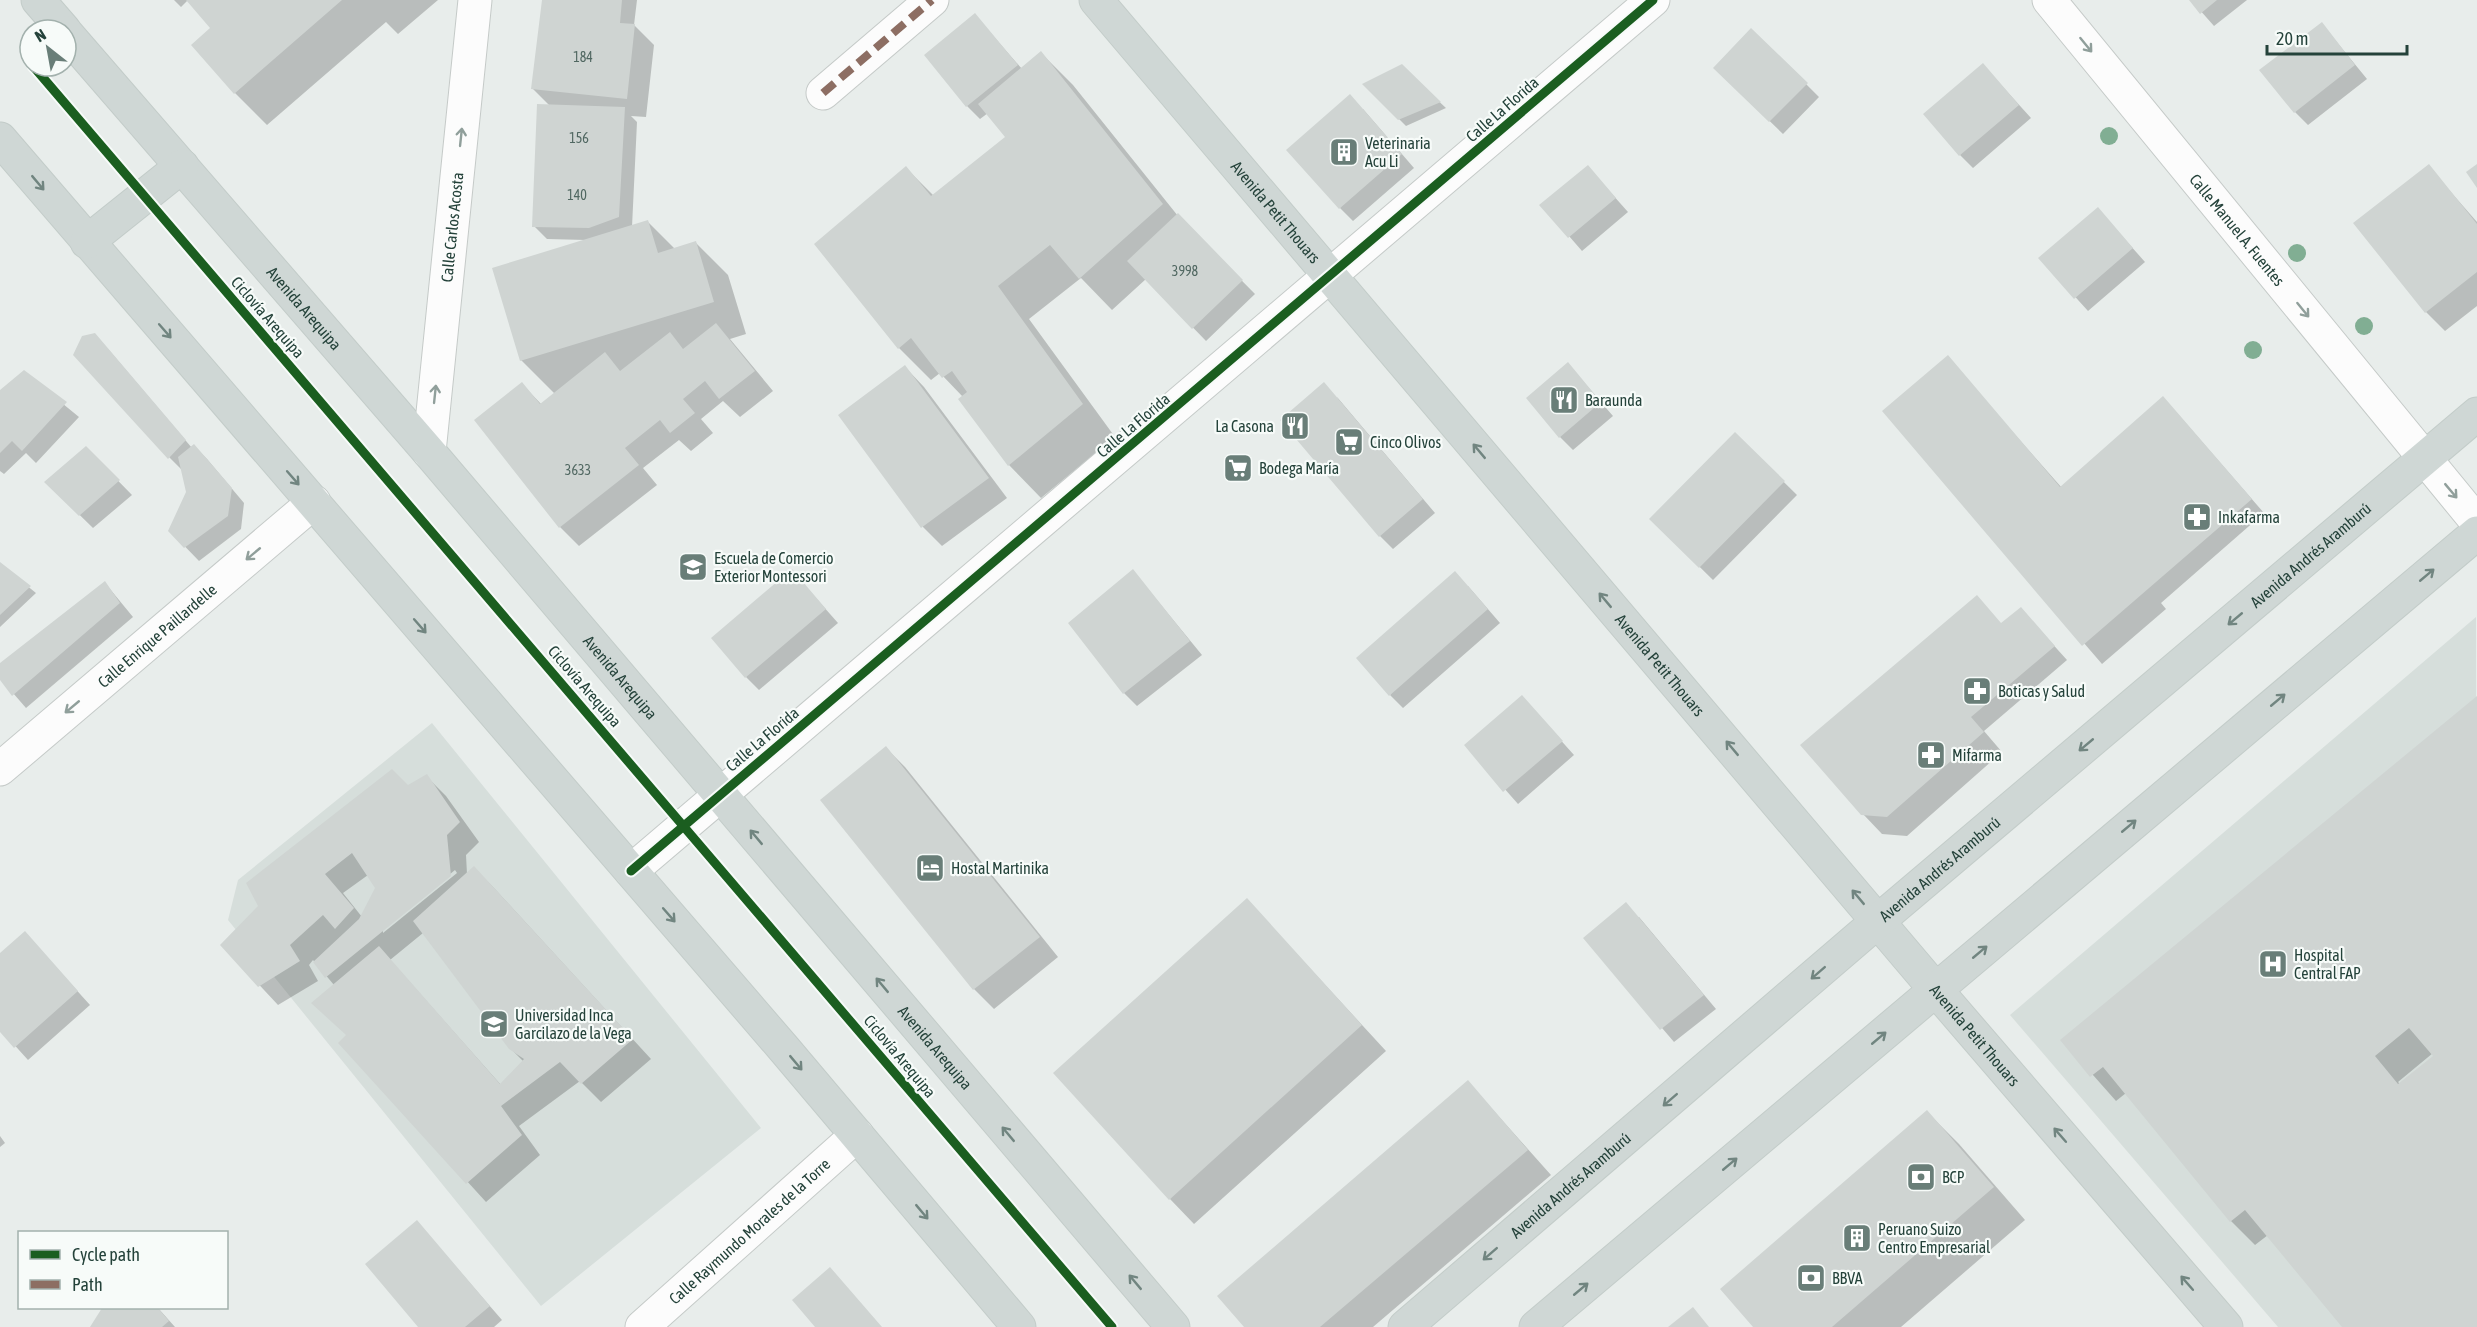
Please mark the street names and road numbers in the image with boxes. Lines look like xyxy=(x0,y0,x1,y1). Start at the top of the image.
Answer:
street label: Calle La Florida xyxy=(1462,73,1542,145)
street label: Avenida Petit Thouars xyxy=(1228,157,1324,267)
street label: Calle Manuel A. Fuentes xyxy=(2186,170,2289,289)
street label: Calle Carlos Acosta xyxy=(437,171,466,283)
street label: Avenida Arequipa xyxy=(263,263,345,353)
street label: Ciclovía Arequipa xyxy=(227,273,308,362)
street label: Calle La Florida xyxy=(1093,389,1173,461)
street label: Avenida Andrés Aramburú xyxy=(2247,499,2374,611)
street label: Calle Enrique Paillardelle xyxy=(94,580,220,691)
street label: Avenida Petit Thouars xyxy=(1612,610,1709,720)
street label: Avenida Arequipa xyxy=(580,632,661,723)
street label: Ciclovía Arequipa xyxy=(544,642,625,731)
street label: Calle La Florida xyxy=(722,703,802,775)
street label: Avenida Andrés Aramburú xyxy=(1876,813,2004,925)
street label: Avenida Petit Thouars xyxy=(1926,981,2024,1090)
street label: Avenida Arequipa xyxy=(895,1002,976,1093)
street label: Ciclovía Arequipa xyxy=(860,1011,940,1101)
street label: Avenida Andrés Aramburú xyxy=(1507,1129,1634,1241)
street label: Calle Raymundo Morales de la Torre xyxy=(665,1155,834,1308)

